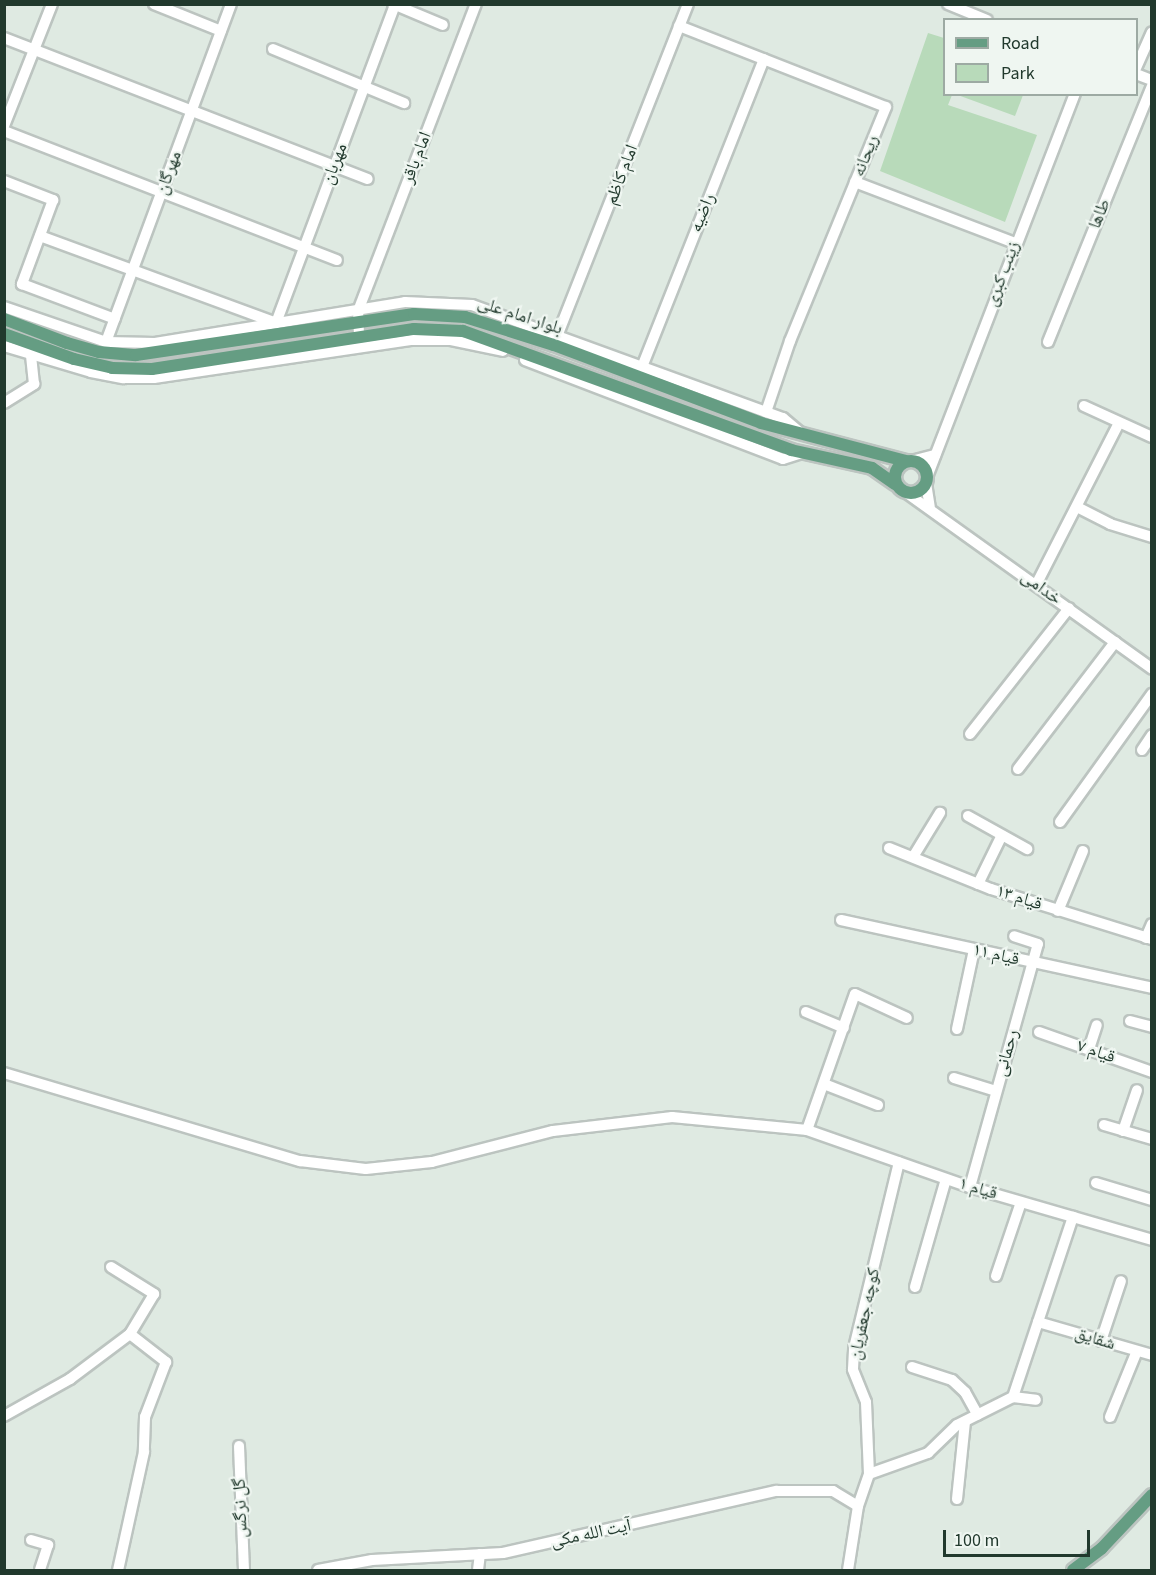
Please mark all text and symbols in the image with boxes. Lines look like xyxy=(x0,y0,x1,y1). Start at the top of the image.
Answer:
legend xyxy=(943,18,1138,96)
text: Road xyxy=(1001,31,1040,56)
text: Park xyxy=(1001,61,1035,86)
street label: امام باقر xyxy=(397,129,437,187)
street label: ریحانه xyxy=(848,132,884,180)
street label: مهربان xyxy=(317,140,353,188)
street label: امام کاظم xyxy=(601,142,643,208)
street label: مهرگان xyxy=(151,148,187,198)
street label: راضیه xyxy=(685,190,721,236)
street label: طاها xyxy=(1084,196,1116,232)
street label: زینب کبری xyxy=(981,238,1025,310)
street label: بلوار امام علی xyxy=(475,292,565,340)
street label: خدامی xyxy=(1017,566,1065,610)
street label: قیام ۱۳ xyxy=(993,880,1045,916)
street label: قیام ۱۱ xyxy=(971,939,1021,971)
street label: رحمانی xyxy=(990,1027,1024,1079)
street label: قیام ۷ xyxy=(1074,1035,1118,1069)
street label: قیام ۱ xyxy=(956,1173,1000,1205)
street label: کوچه جعفریان xyxy=(845,1266,885,1362)
street label: شقایق xyxy=(1072,1323,1118,1355)
street label: گل نرگس xyxy=(229,1478,253,1538)
street label: آیت الله مکی xyxy=(549,1515,633,1553)
scale bar xyxy=(946,1518,1093,1556)
text: 100 m xyxy=(954,1528,999,1553)

